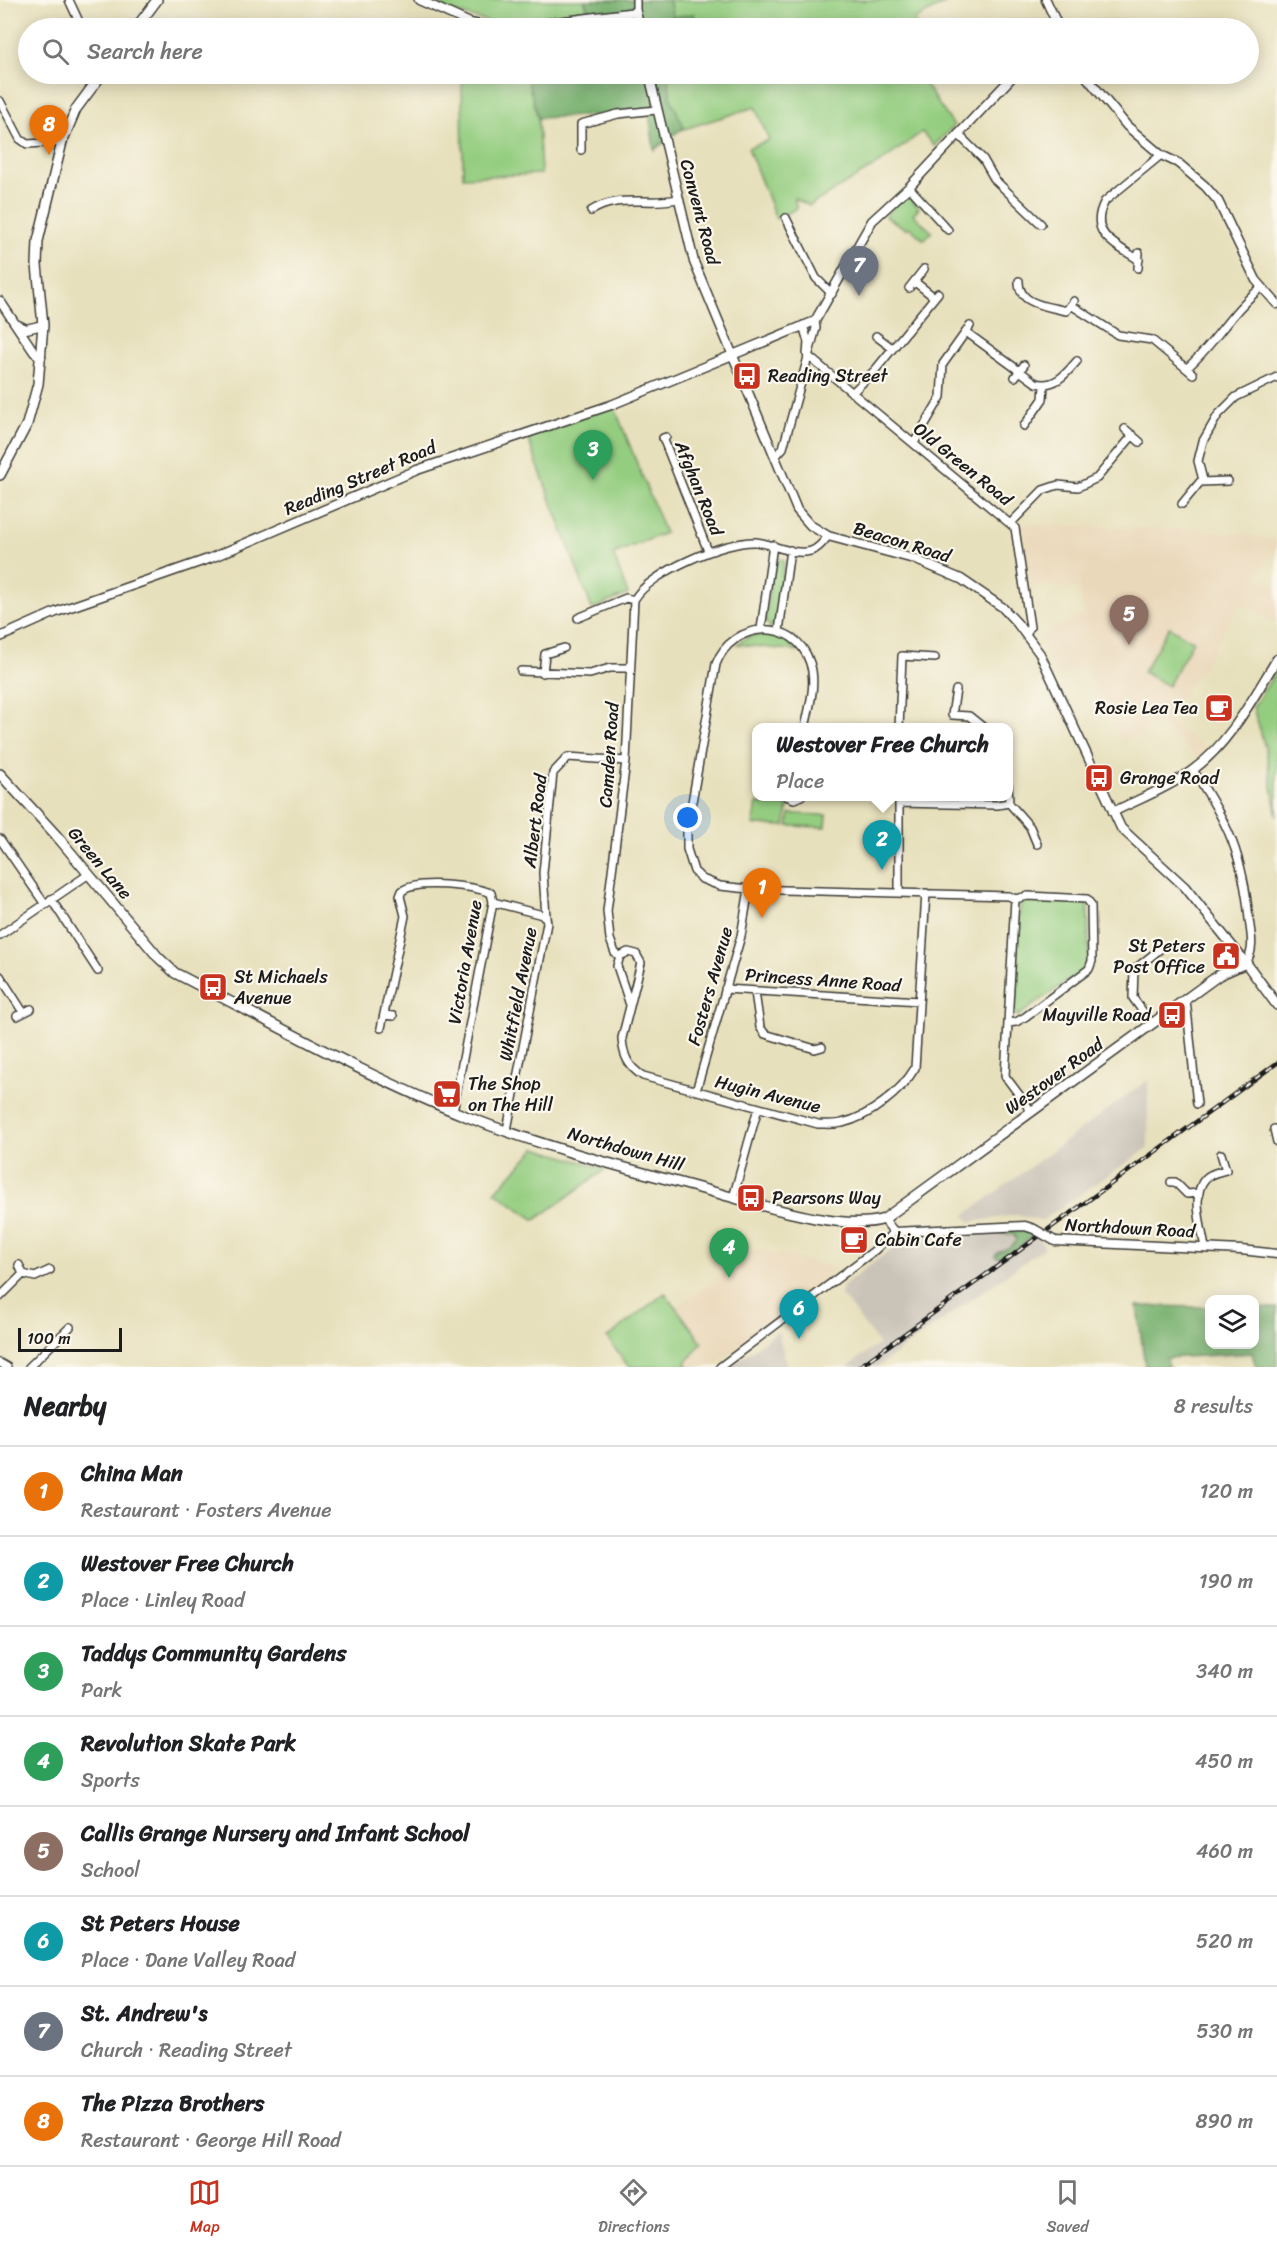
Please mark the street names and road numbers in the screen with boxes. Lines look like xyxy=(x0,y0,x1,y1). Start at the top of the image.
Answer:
street label: Convent Road xyxy=(671,156,730,270)
street label: Old Green Road xyxy=(906,414,1021,515)
street label: Reading Street Road xyxy=(279,431,442,524)
street label: Afghan Road xyxy=(665,435,733,542)
street label: Beacon Road xyxy=(849,512,956,572)
street label: Camden Road xyxy=(589,700,629,809)
street label: Albert Road xyxy=(513,771,557,871)
street label: Green Lane xyxy=(60,819,140,907)
street label: Victoria Avenue xyxy=(438,897,492,1027)
street label: Fosters Avenue xyxy=(678,923,742,1049)
street label: Whitfield Avenue xyxy=(489,924,547,1064)
street label: Princess Anne Road xyxy=(744,959,904,1002)
street label: Westover Road xyxy=(998,1028,1112,1123)
street label: Hugin Avenue xyxy=(712,1065,824,1123)
street label: Northdown Hill xyxy=(564,1117,689,1181)
street label: Northdown Road xyxy=(1064,1209,1197,1247)

